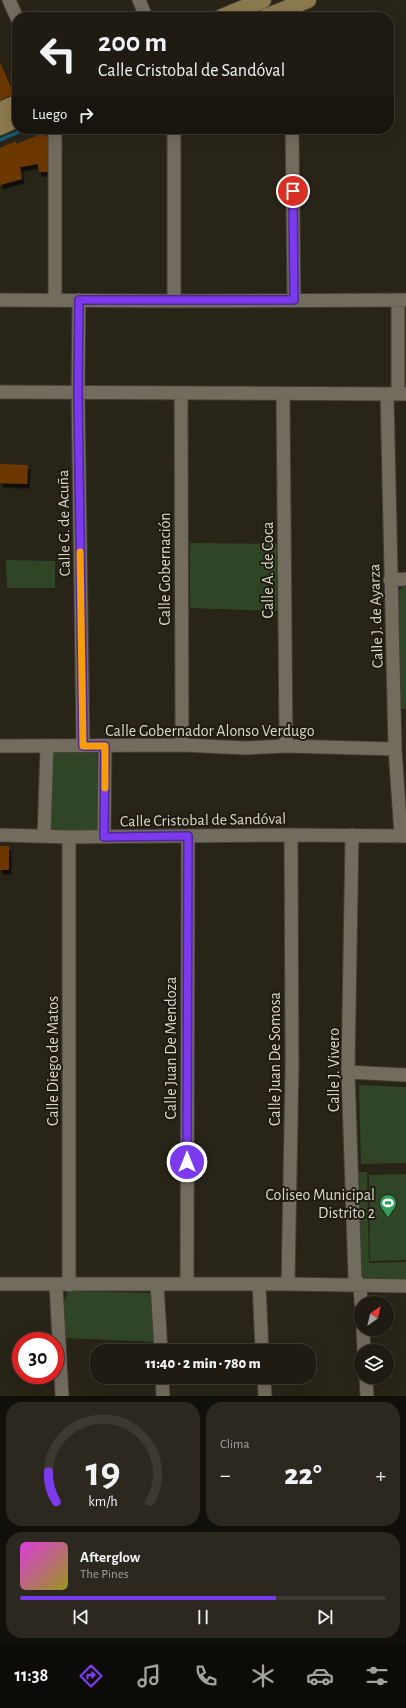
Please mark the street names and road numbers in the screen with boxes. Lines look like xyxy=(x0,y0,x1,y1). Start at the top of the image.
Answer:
street label: Calle G. de Acuña xyxy=(55,470,73,576)
street label: Calle Gobernación xyxy=(157,512,173,626)
street label: Calle A. de Coca xyxy=(260,522,276,618)
street label: Calle J. de Ayarza xyxy=(366,563,387,669)
street label: Calle Gobernador Alonso Verdugo xyxy=(105,723,315,739)
street label: Calle Cristobal de Sandóval xyxy=(120,811,286,829)
street label: Calle Juan De Mendoza xyxy=(163,977,179,1119)
street label: Calle Juan De Somosa xyxy=(267,992,283,1126)
street label: Calle Diego de Matos xyxy=(45,996,61,1126)
street label: Calle J. Vivero xyxy=(326,1028,342,1112)

